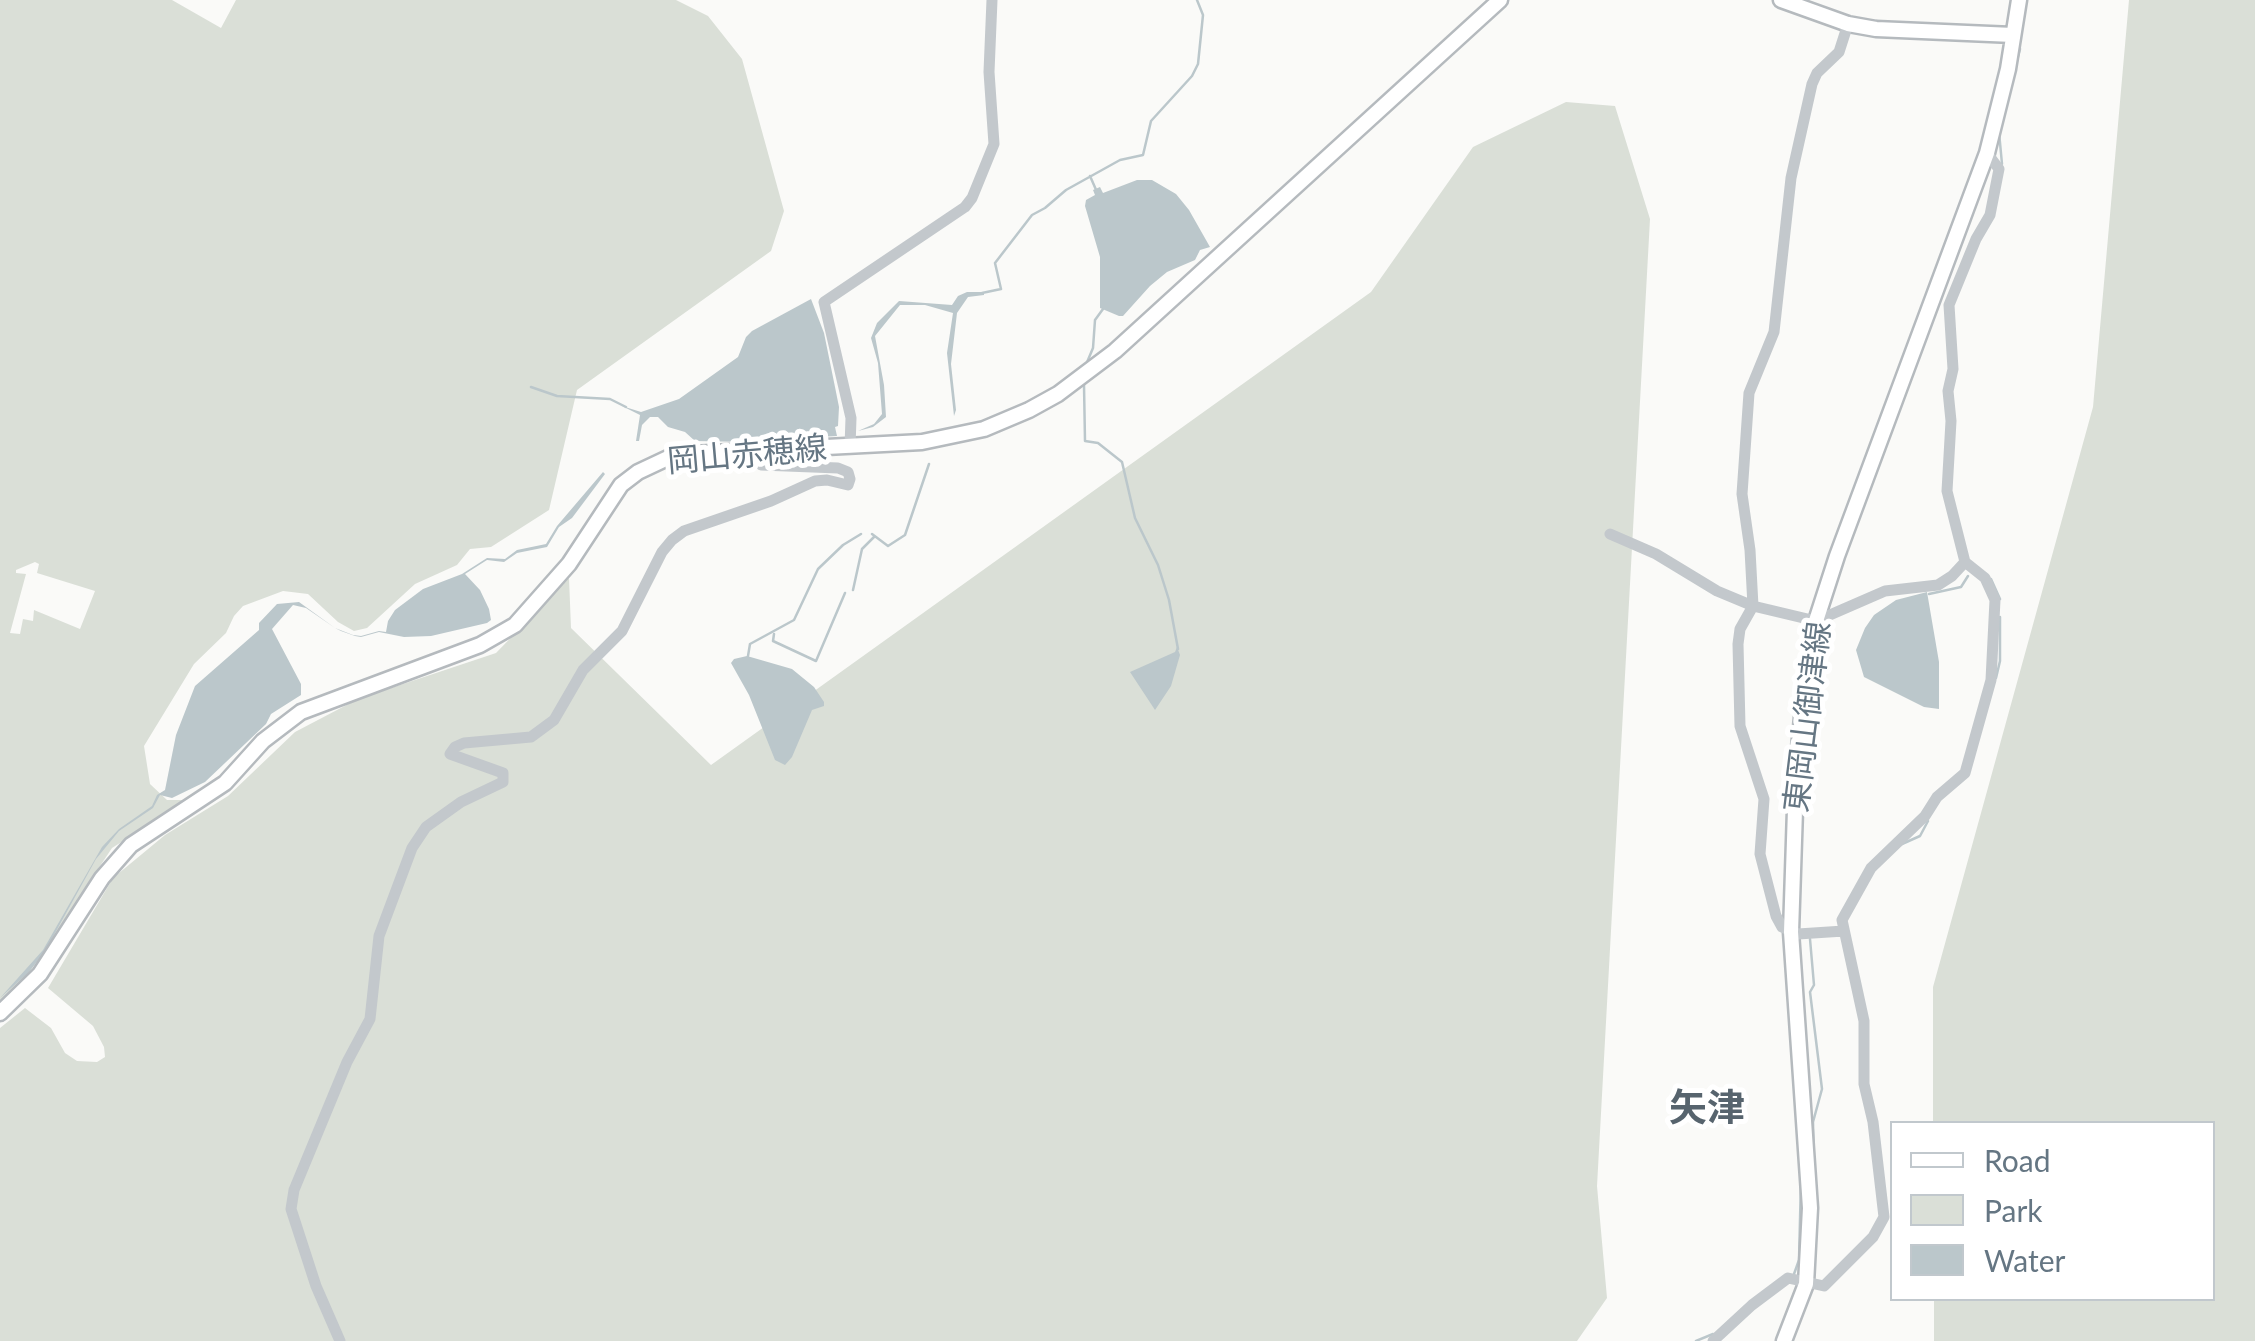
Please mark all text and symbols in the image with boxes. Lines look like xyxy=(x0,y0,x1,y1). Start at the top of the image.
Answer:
street label: 岡山赤穂線 xyxy=(666,429,828,481)
street label: 東岡山御津線 xyxy=(1777,619,1839,815)
district label: 矢津 xyxy=(1669,1086,1745,1132)
legend xyxy=(1890,1121,2215,1301)
text: Road xyxy=(1984,1142,2051,1178)
text: Park xyxy=(1984,1192,2043,1228)
text: Water xyxy=(1984,1242,2066,1278)

